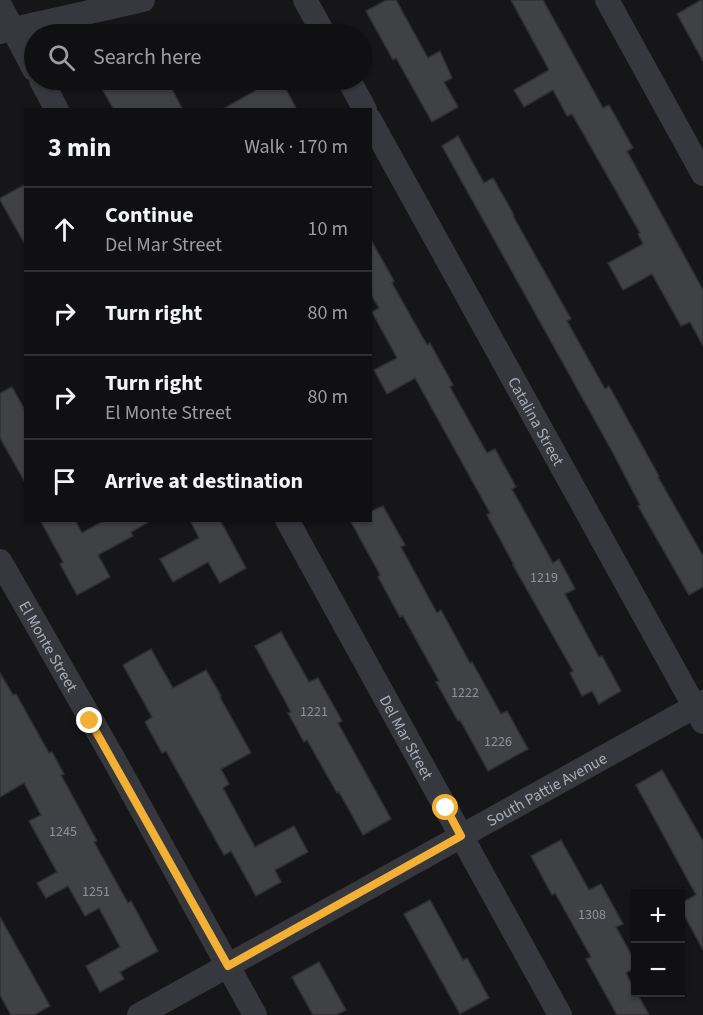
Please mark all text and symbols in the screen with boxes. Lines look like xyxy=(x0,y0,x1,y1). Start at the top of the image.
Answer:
search box xyxy=(24,24,372,90)
icon: search xyxy=(45,41,78,74)
text: Search here xyxy=(93,41,201,73)
text: 3 min xyxy=(48,129,111,166)
text: Walk · 170 m xyxy=(244,133,348,161)
text: Continue xyxy=(105,199,194,231)
icon: ahead xyxy=(48,213,81,246)
text: 10 m xyxy=(308,215,348,243)
text: Del Mar Street xyxy=(105,231,222,259)
icon: right xyxy=(48,297,81,330)
text: Turn right xyxy=(105,297,202,329)
text: 80 m xyxy=(308,299,348,327)
text: Turn right xyxy=(105,367,202,399)
street label: Catalina Street xyxy=(502,373,569,470)
icon: right xyxy=(48,381,81,414)
text: 80 m xyxy=(308,383,348,411)
text: El Monte Street xyxy=(105,399,231,427)
icon: arrive xyxy=(48,465,81,498)
text: Arrive at destination xyxy=(105,465,303,497)
house number: 1219 xyxy=(530,568,558,588)
street label: El Monte Street xyxy=(13,597,83,696)
house number: 1222 xyxy=(451,683,479,703)
street label: Del Mar Street xyxy=(374,691,438,784)
house number: 1221 xyxy=(300,702,328,722)
route end xyxy=(76,707,102,733)
house number: 1226 xyxy=(484,732,512,752)
street label: South Pattie Avenue xyxy=(483,747,611,832)
route start xyxy=(432,794,458,820)
house number: 1245 xyxy=(49,822,77,842)
house number: 1251 xyxy=(82,882,110,902)
map controls xyxy=(631,889,685,997)
button: + xyxy=(631,889,685,943)
house number: 1308 xyxy=(578,905,606,925)
button: − xyxy=(631,943,685,997)

